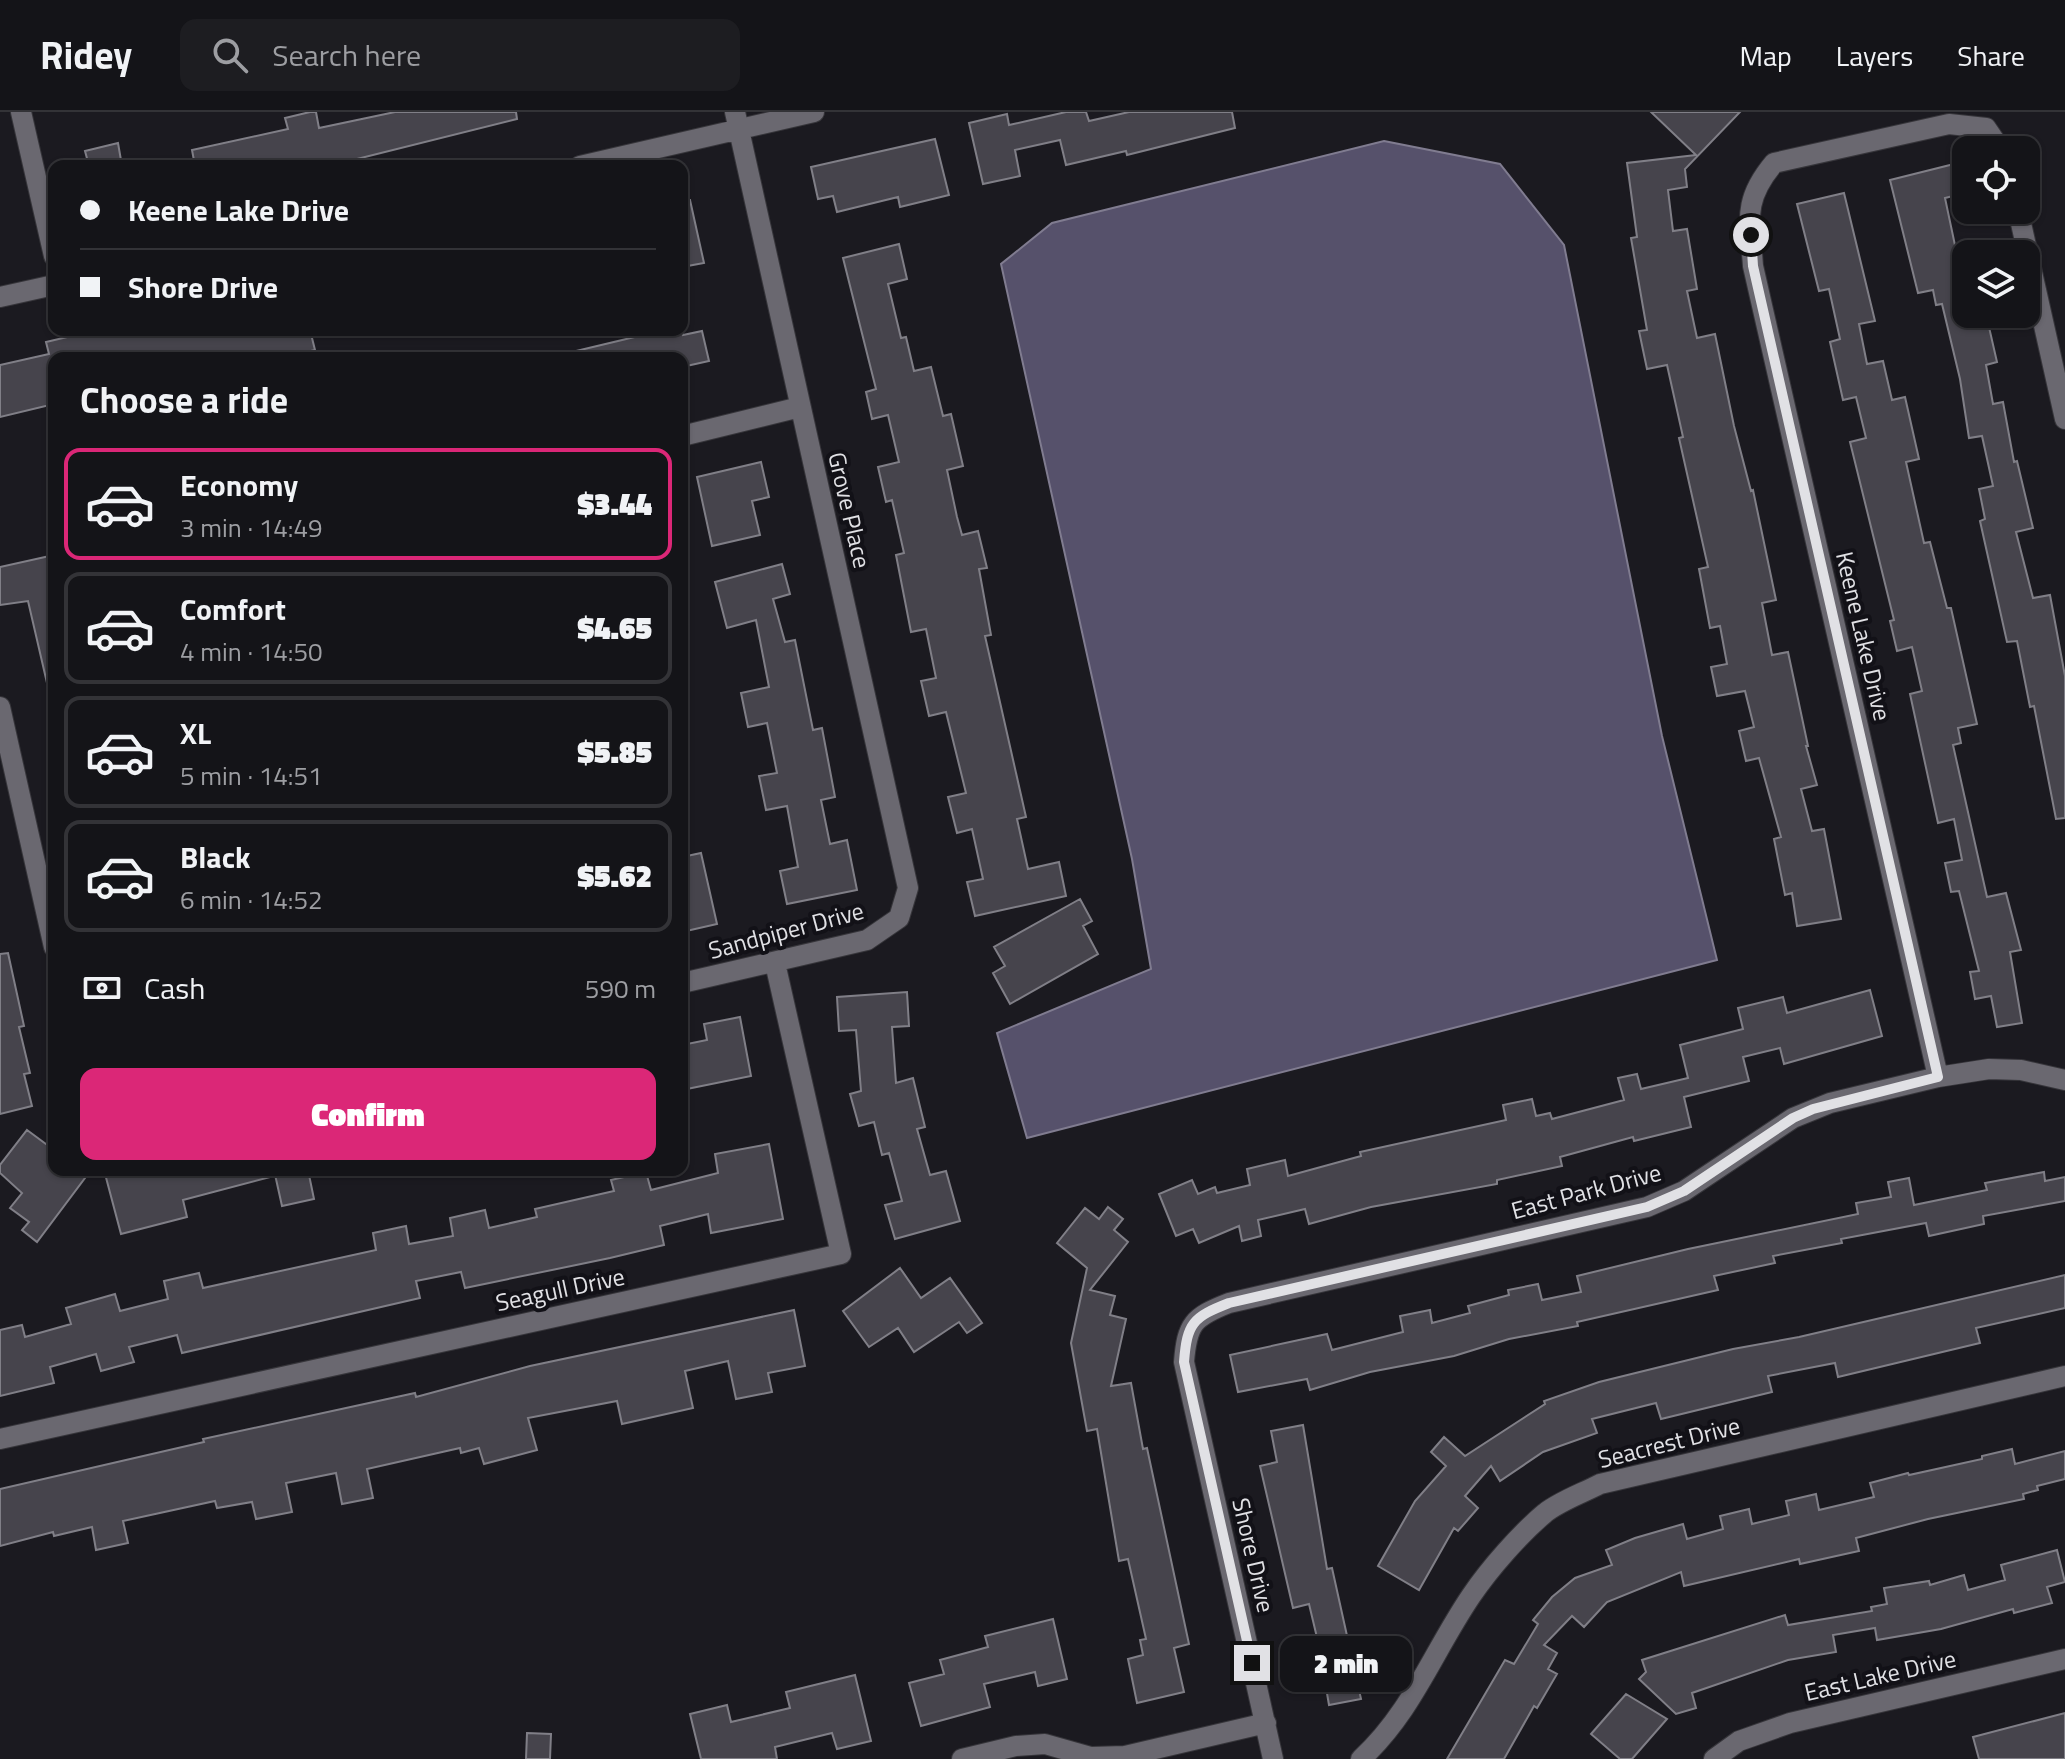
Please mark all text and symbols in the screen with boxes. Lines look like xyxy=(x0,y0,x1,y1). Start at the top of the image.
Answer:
search box xyxy=(180,19,740,91)
text: Ridey xyxy=(40,26,132,84)
text: Search here xyxy=(272,32,421,78)
icon: search xyxy=(208,33,252,77)
text: Map xyxy=(1739,34,1792,77)
text: Layers xyxy=(1836,34,1913,77)
text: Share xyxy=(1957,34,2025,77)
map controls xyxy=(1952,136,2040,328)
button: locate xyxy=(1952,136,2040,224)
text: Keene Lake Drive xyxy=(128,187,349,233)
route start xyxy=(1733,217,1769,253)
button: layers xyxy=(1952,240,2040,328)
text: Shore Drive xyxy=(128,264,278,310)
text: Choose a ride xyxy=(80,372,288,427)
street label: Grove Place xyxy=(819,448,881,572)
text: Economy xyxy=(180,462,298,508)
icon: car xyxy=(84,468,156,540)
text: $3.44 xyxy=(578,481,652,527)
text: 3 min · 14:49 xyxy=(180,508,323,547)
street label: Keene Lake Drive xyxy=(1827,548,1901,724)
text: Comfort xyxy=(180,586,286,632)
icon: car xyxy=(84,592,156,664)
text: $4.65 xyxy=(578,605,652,651)
text: 4 min · 14:50 xyxy=(180,632,323,671)
text: XL xyxy=(180,710,211,756)
icon: car xyxy=(84,716,156,788)
text: $5.85 xyxy=(578,729,652,775)
text: 5 min · 14:51 xyxy=(180,756,323,795)
text: Black xyxy=(180,834,251,880)
icon: car xyxy=(84,840,156,912)
text: $5.62 xyxy=(578,853,652,899)
text: 6 min · 14:52 xyxy=(180,880,323,919)
street label: Sandpiper Drive xyxy=(704,892,868,968)
text: Cash xyxy=(144,965,205,1011)
icon: cash xyxy=(80,966,124,1010)
text: 590 m xyxy=(585,969,656,1008)
button: Confirm xyxy=(80,1068,656,1160)
street label: East Park Drive xyxy=(1507,1154,1665,1228)
street label: Seagull Drive xyxy=(492,1258,628,1320)
street label: Seacrest Drive xyxy=(1594,1407,1744,1477)
street label: Shore Drive xyxy=(1223,1494,1285,1616)
callout: 2 min xyxy=(1280,1635,1412,1691)
street label: East Lake Drive xyxy=(1801,1640,1959,1710)
text: 2 min xyxy=(1314,1644,1378,1683)
route end xyxy=(1234,1645,1270,1681)

